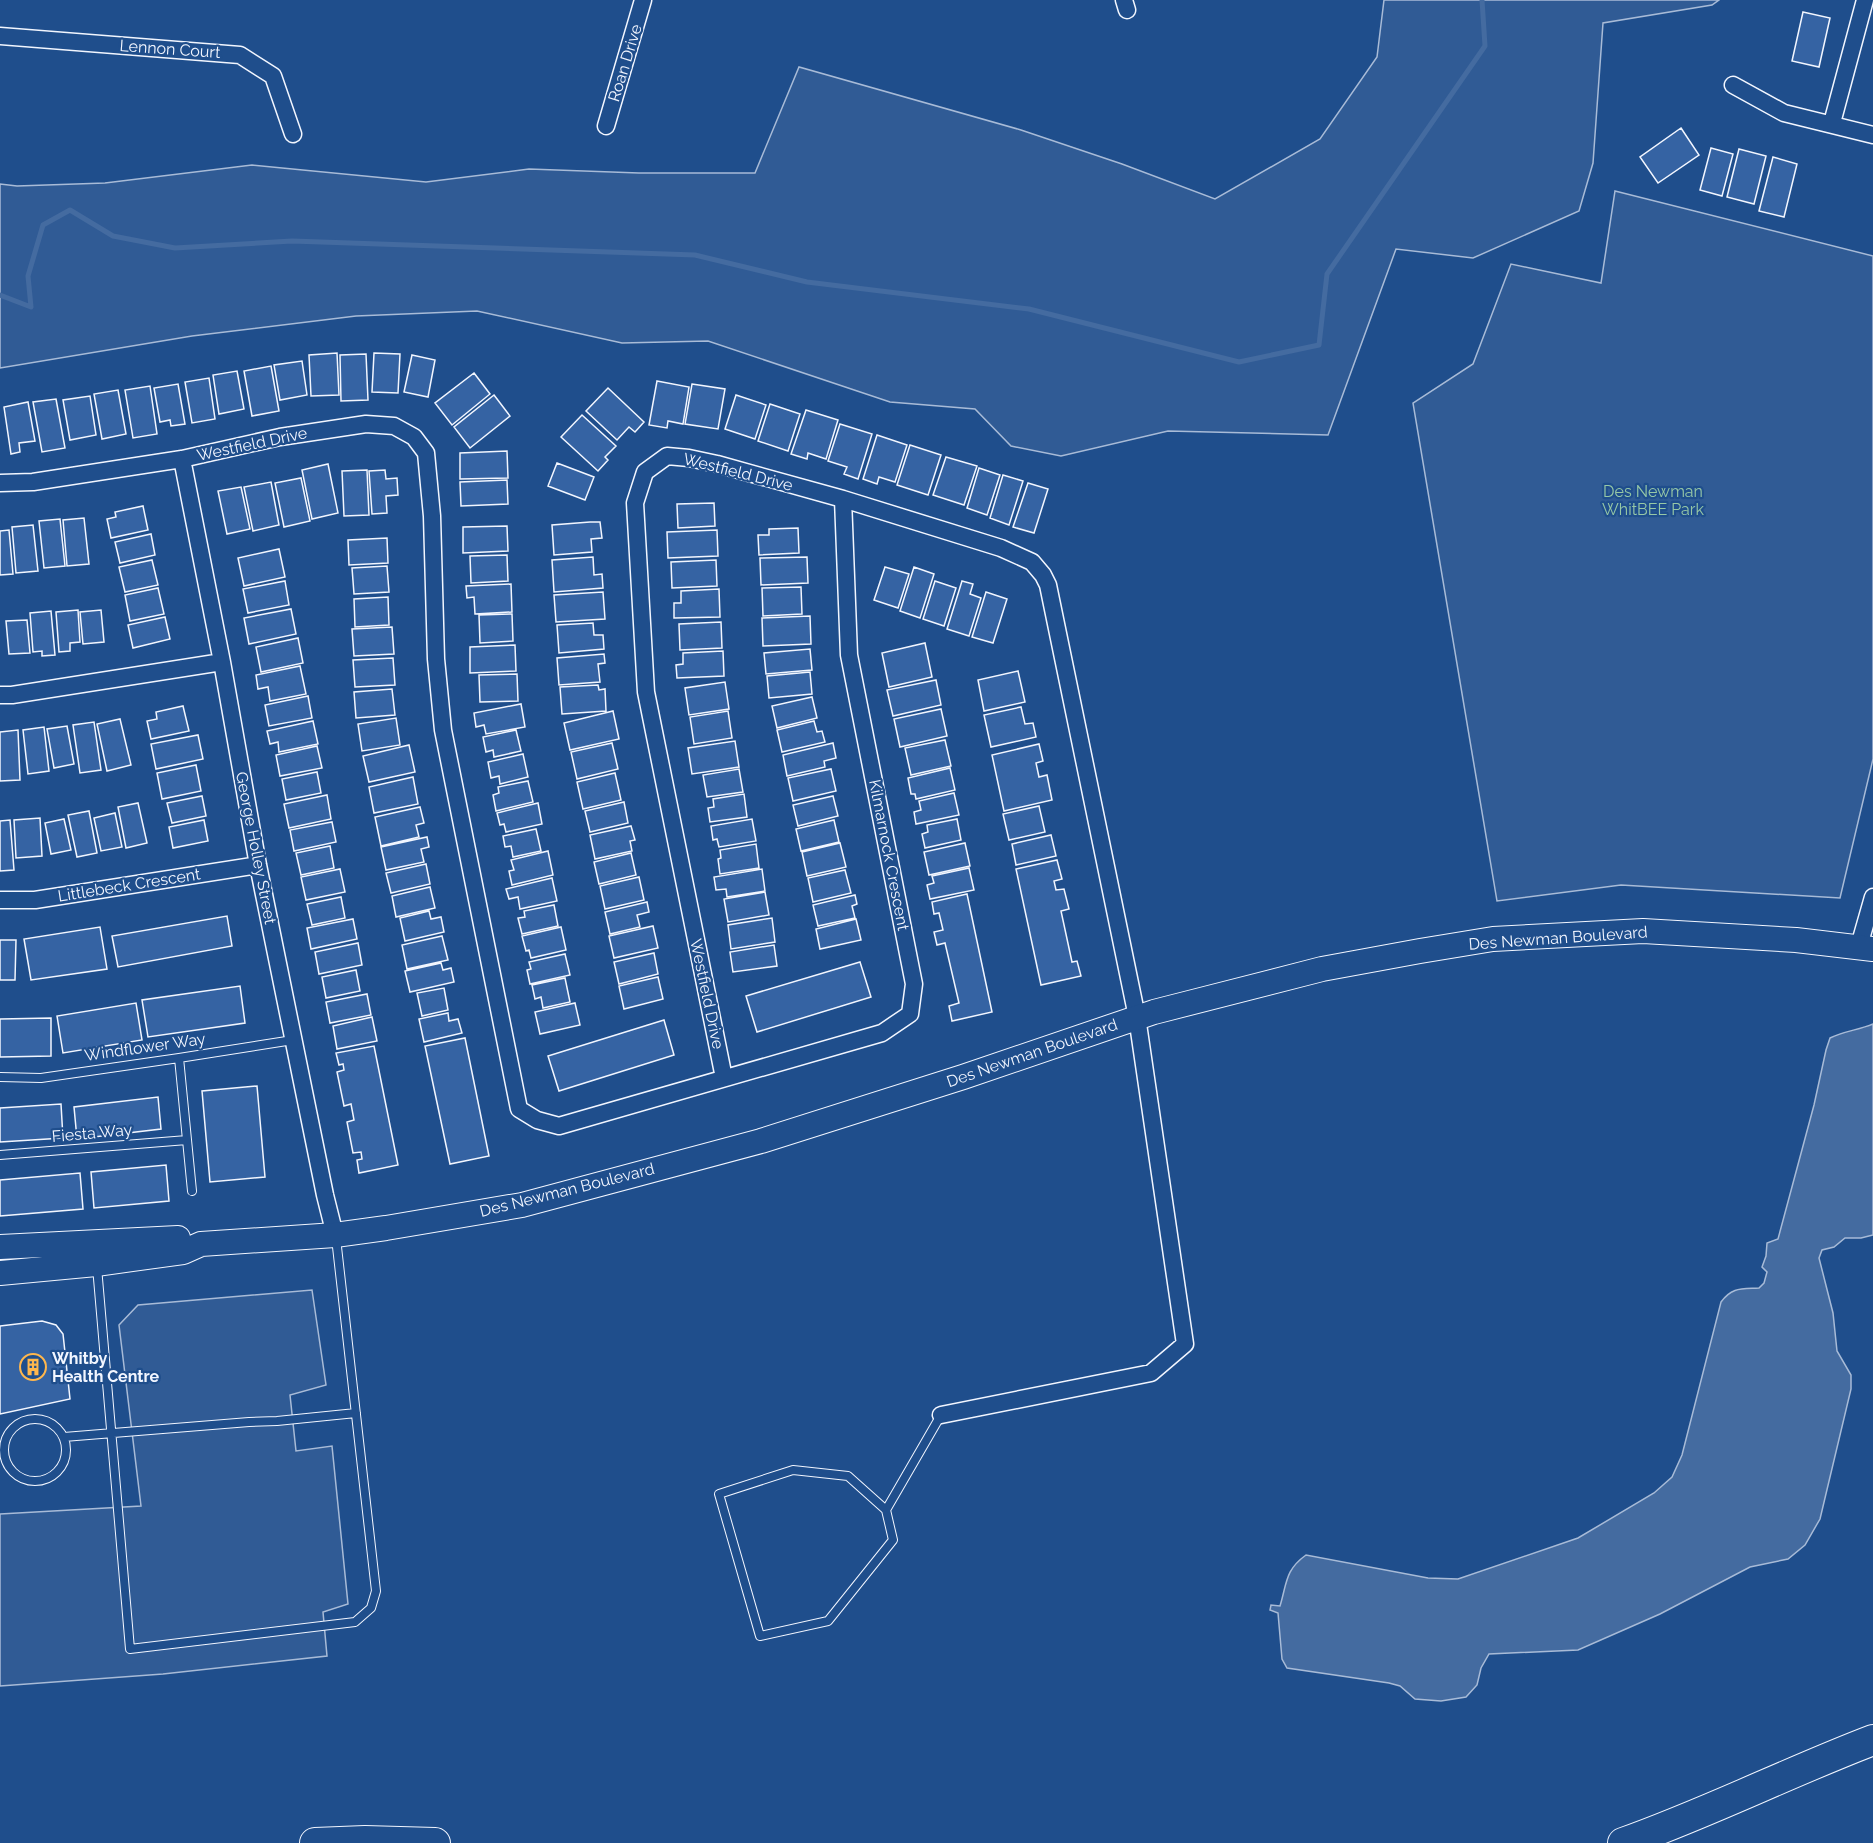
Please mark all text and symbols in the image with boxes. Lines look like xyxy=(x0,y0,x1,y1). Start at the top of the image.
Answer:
street label: Roan Drive xyxy=(604,22,646,104)
street label: Lennon Court xyxy=(119,36,222,62)
street label: Westfield Drive xyxy=(195,423,309,465)
street label: Westfield Drive xyxy=(681,449,795,495)
park label: Des Newman WhitBEE Park xyxy=(1602,482,1704,519)
street label: George Holley Street xyxy=(232,770,280,926)
street label: Kilmarnock Crescent xyxy=(865,778,913,933)
street label: Littlebeck Crescent xyxy=(56,864,202,906)
street label: Des Newman Boulevard xyxy=(1468,922,1648,954)
street label: Westfield Drive xyxy=(686,937,728,1051)
street label: Des Newman Boulevard xyxy=(944,1015,1120,1091)
street label: Windflower Way xyxy=(83,1029,207,1065)
street label: Fiesta Way xyxy=(51,1120,133,1146)
street label: Des Newman Boulevard xyxy=(478,1159,656,1221)
place label: Whitby Health Centre xyxy=(52,1349,160,1386)
building icon: Whitby Health Centre xyxy=(18,1352,48,1382)

